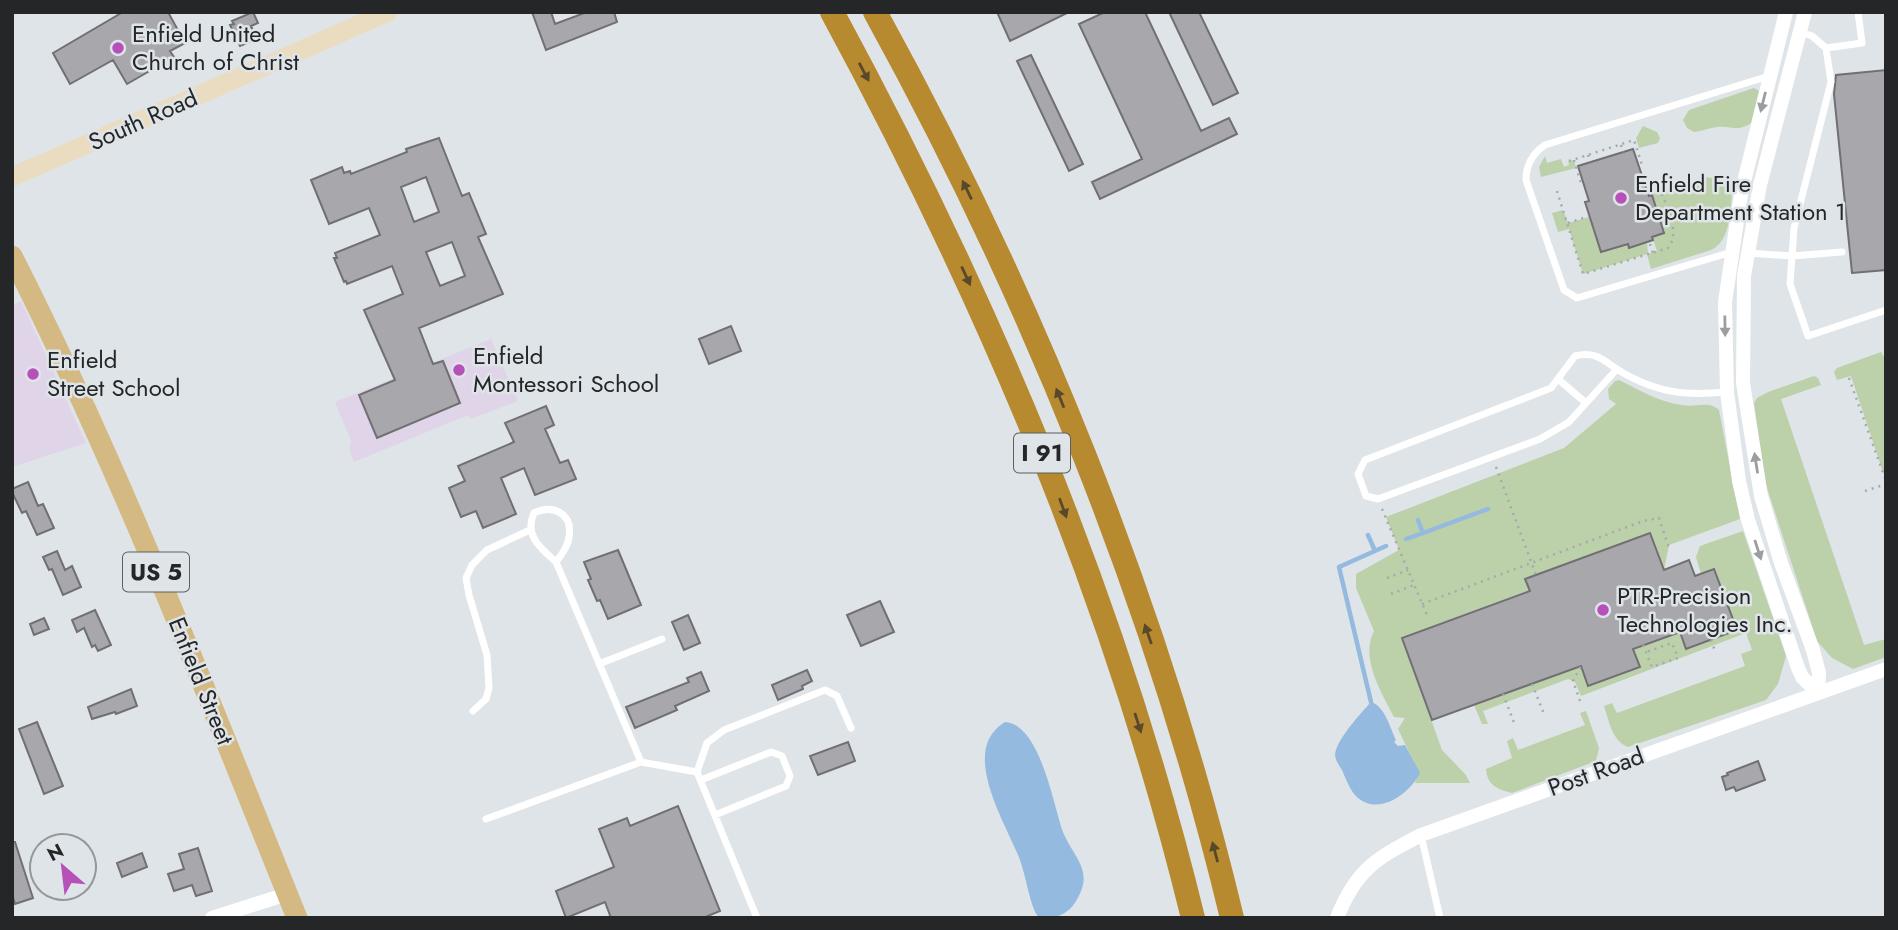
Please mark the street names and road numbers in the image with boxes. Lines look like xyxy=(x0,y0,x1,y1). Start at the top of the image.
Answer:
street label: South Road xyxy=(83,80,203,159)
road number: I 91 xyxy=(1014,433,1070,472)
road number: US 5 xyxy=(123,552,189,592)
street label: Enfield Street xyxy=(160,612,243,750)
street label: Post Road xyxy=(1543,738,1649,805)

